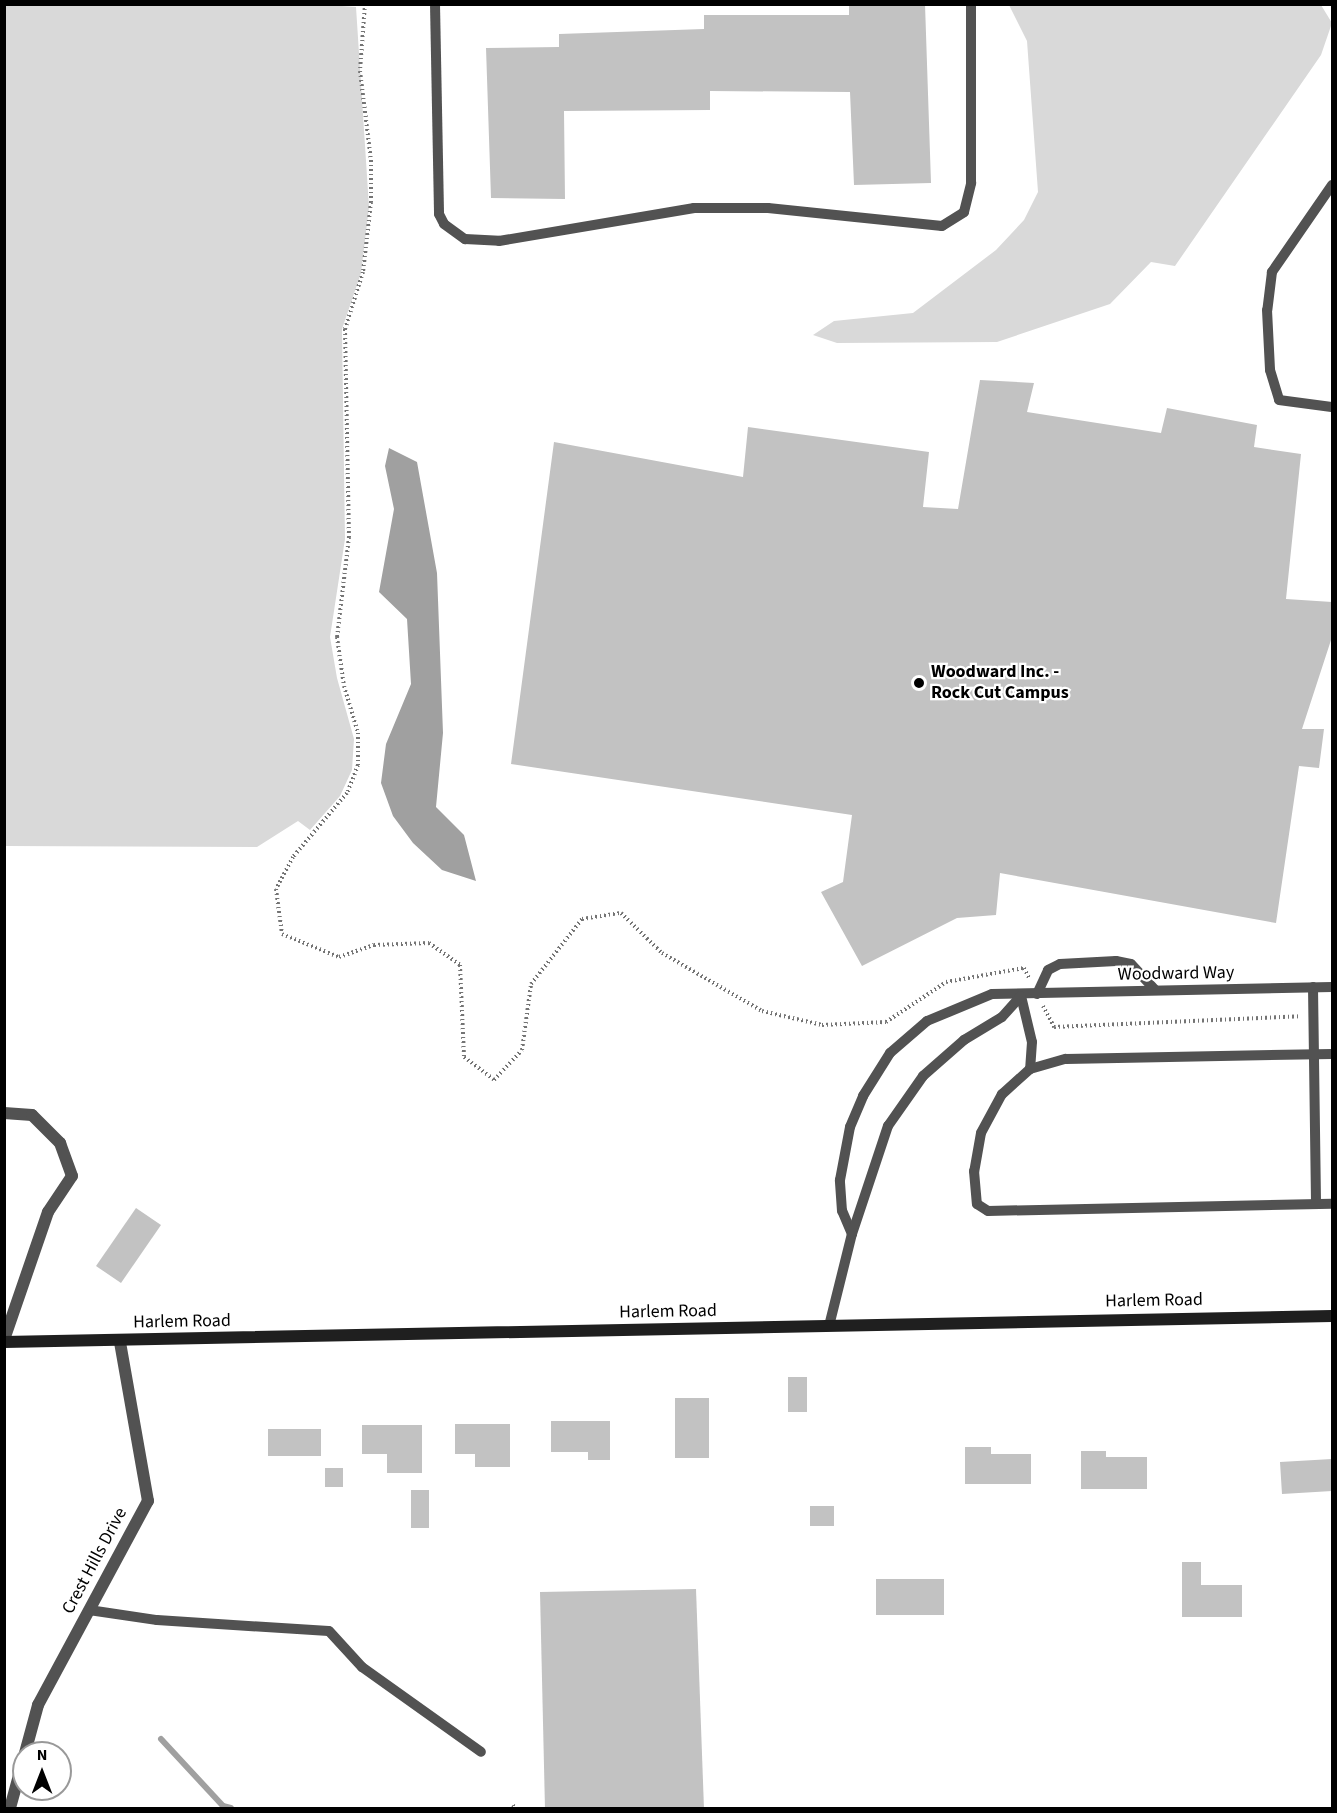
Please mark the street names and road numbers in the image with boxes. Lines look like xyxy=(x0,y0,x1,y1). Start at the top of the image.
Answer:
street label: Woodward Way xyxy=(1118,962,1234,986)
street label: Harlem Road xyxy=(1105,1289,1203,1313)
street label: Harlem Road xyxy=(619,1300,717,1324)
street label: Harlem Road xyxy=(133,1310,231,1334)
street label: Crest Hills Drive xyxy=(58,1504,132,1618)

